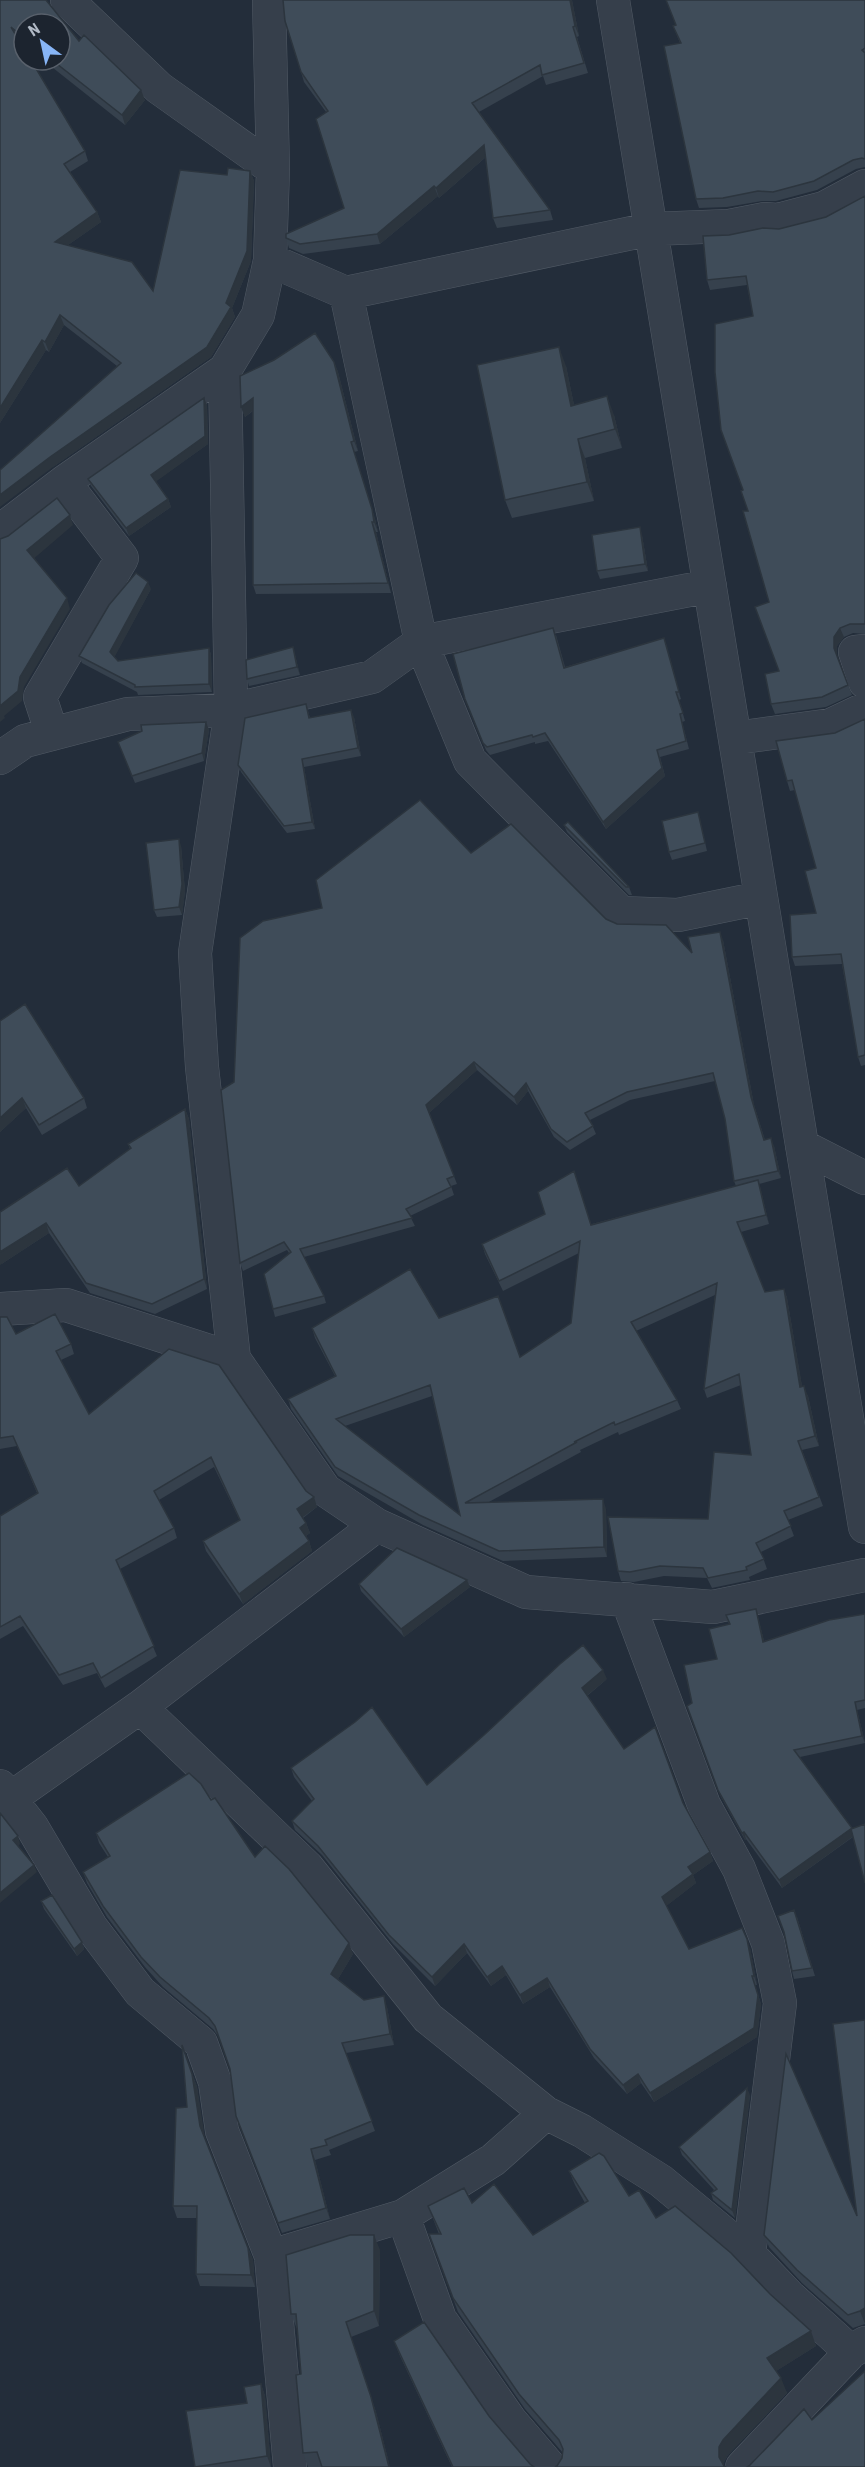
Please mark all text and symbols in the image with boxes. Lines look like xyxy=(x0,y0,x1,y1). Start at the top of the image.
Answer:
north arrow xyxy=(12,12,72,72)
text: N xyxy=(25,19,43,40)

